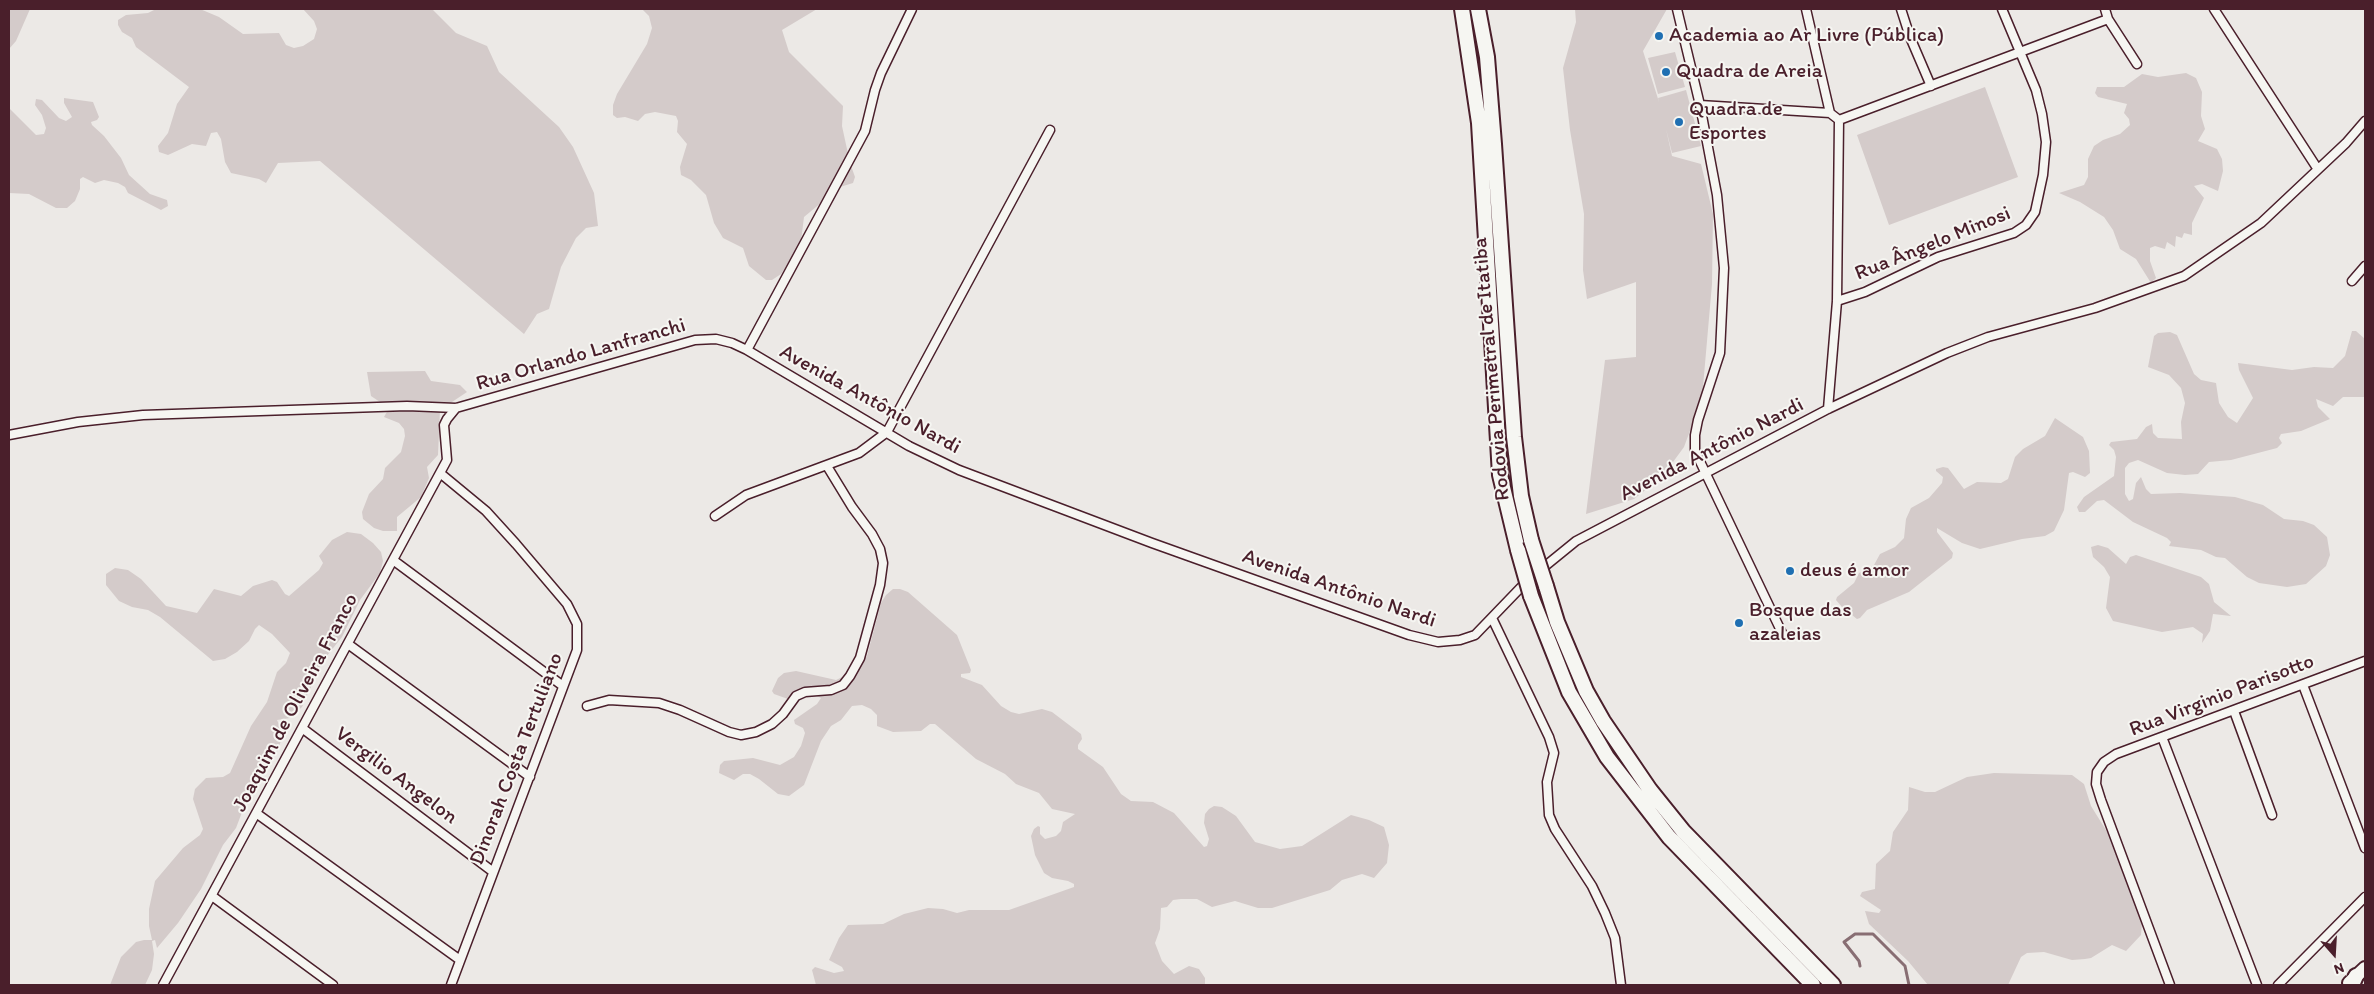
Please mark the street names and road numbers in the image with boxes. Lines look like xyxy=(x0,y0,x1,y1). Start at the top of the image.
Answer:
street label: Rua Ângelo Minosi xyxy=(1851,201,2015,287)
street label: Rodovia Perimetral de Itatiba xyxy=(1468,236,1516,502)
street label: Rua Orlando Lanfranchi xyxy=(473,313,689,397)
street label: Avenida Antônio Nardi xyxy=(775,340,965,460)
street label: Avenida Antônio Nardi xyxy=(1616,393,1808,507)
street label: Avenida Antônio Nardi xyxy=(1239,544,1439,634)
street label: Joaquim de Oliveira Franco xyxy=(228,589,364,817)
street label: Dinorah Costa Tertuliano xyxy=(465,649,569,869)
street label: Rua Virginio Parisotto xyxy=(2126,649,2318,743)
street label: Vergilio Angelon xyxy=(330,722,462,830)

